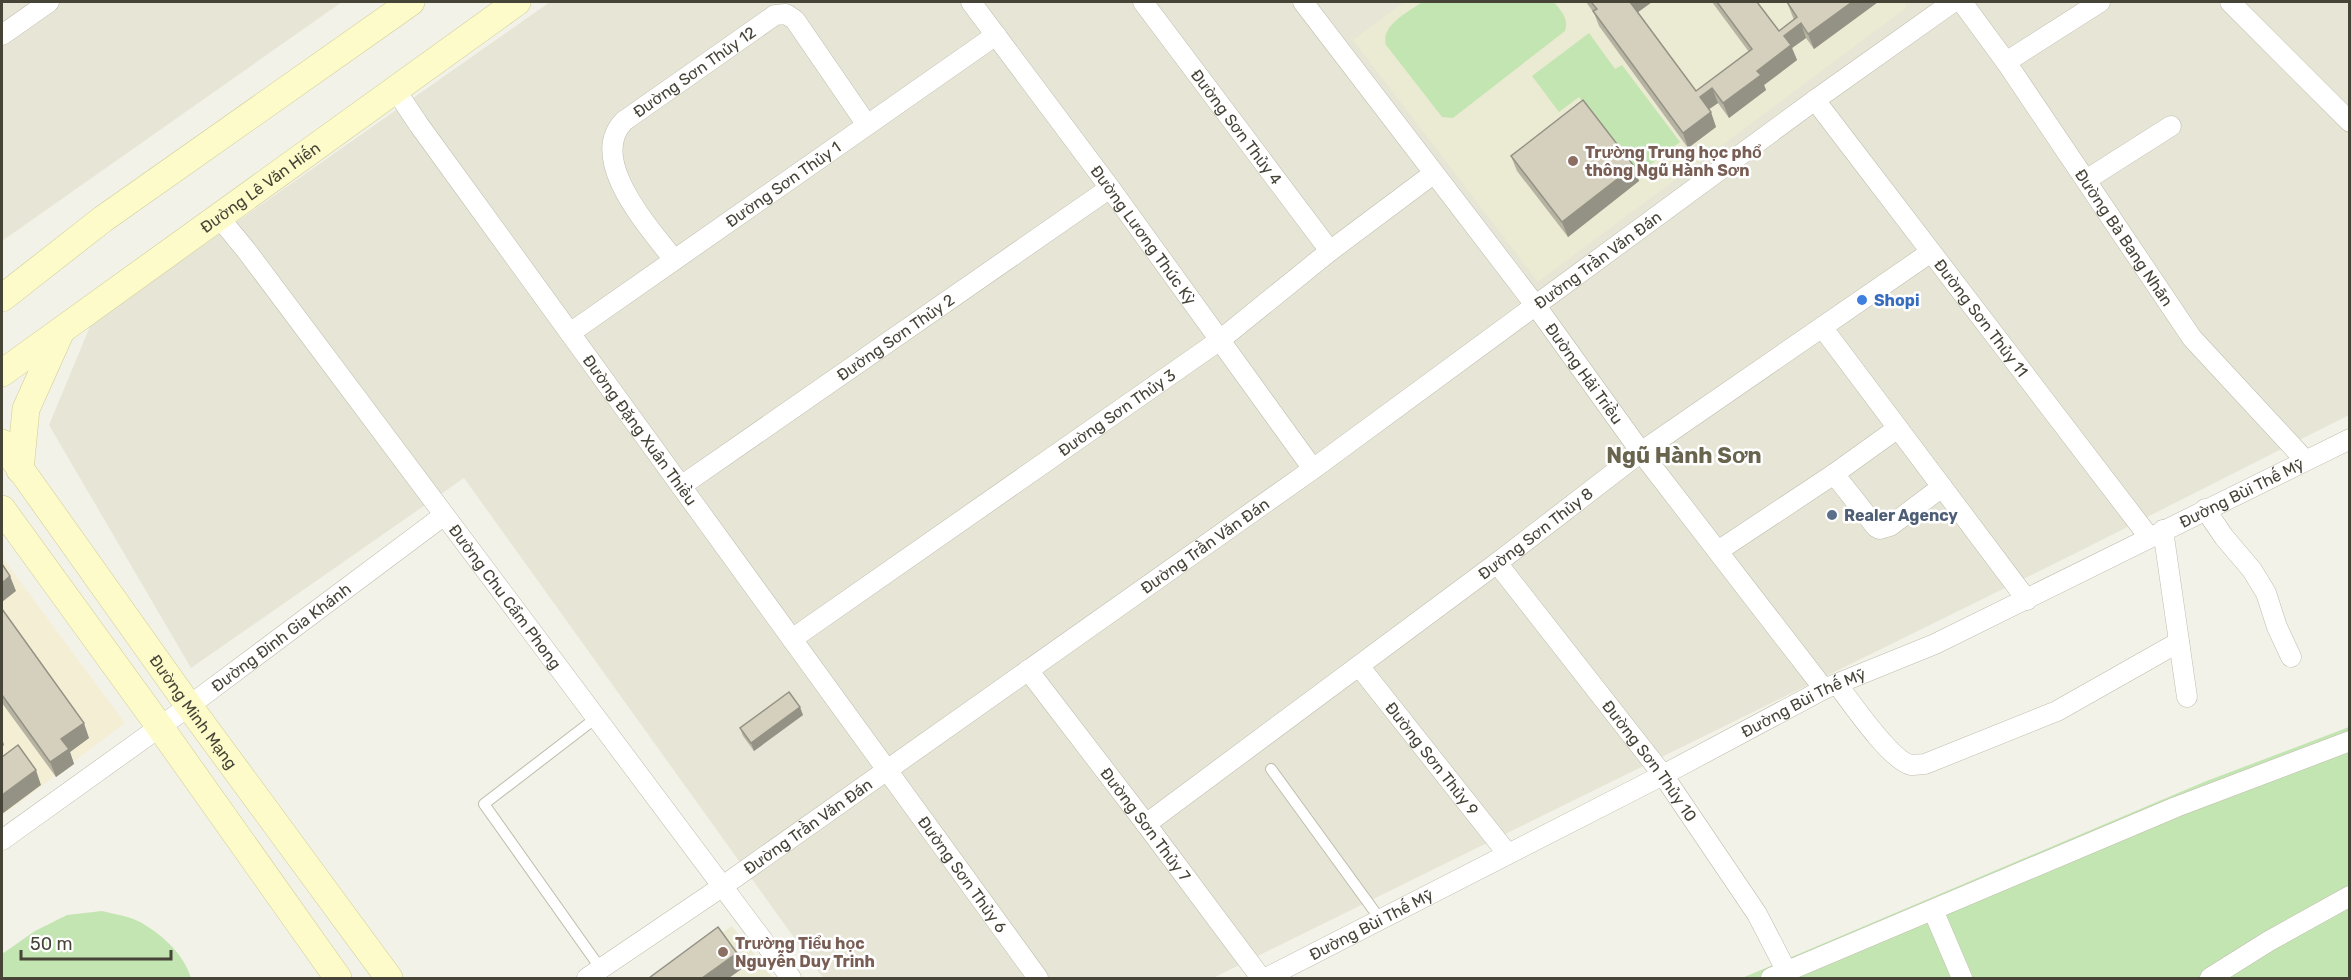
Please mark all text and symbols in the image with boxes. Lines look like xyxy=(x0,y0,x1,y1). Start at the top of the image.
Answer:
street label: Đường Sơn Thủy 12 xyxy=(629,22,759,121)
street label: Đường Sơn Thủy 4 xyxy=(1187,65,1286,188)
street label: Đường Sơn Thủy 1 xyxy=(722,137,844,231)
street label: Đường Lê Văn Hiến xyxy=(196,138,324,237)
place label: Trường Trung học phổ thông Ngũ Hành Sơn xyxy=(1585,143,1762,180)
marker: Trường Trung học phổ thông Ngũ Hành Sơn xyxy=(1566,154,1580,168)
street label: Đường Lương Thúc Kỳ xyxy=(1087,162,1201,308)
street label: Đường Bà Bang Nhãn xyxy=(2071,165,2177,310)
street label: Đường Trần Văn Đán xyxy=(1530,207,1665,313)
street label: Đường Sơn Thủy 11 xyxy=(1930,255,2032,380)
street label: Đường Sơn Thủy 2 xyxy=(833,290,958,384)
place label: Shopi xyxy=(1874,291,1919,310)
marker: Shopi xyxy=(1855,293,1869,307)
street label: Đường Hải Triều xyxy=(1542,319,1627,428)
street label: Đường Đặng Xuân Thiều xyxy=(579,351,701,509)
street label: Đường Sơn Thủy 3 xyxy=(1054,365,1179,460)
district label: Ngũ Hành Sơn xyxy=(1606,442,1762,469)
street label: Đường Bùi Thế Mỹ xyxy=(2176,454,2307,531)
street label: Đường Sơn Thủy 8 xyxy=(1474,483,1596,583)
street label: Đường Trần Văn Đán xyxy=(1137,494,1273,597)
place label: Realer Agency xyxy=(1844,506,1958,525)
marker: Realer Agency xyxy=(1825,508,1839,522)
street label: Đường Chu Cẩm Phong xyxy=(445,521,566,673)
street label: Đường Đinh Gia Khánh xyxy=(208,579,354,695)
street label: Đường Minh Mạng xyxy=(146,651,241,772)
street label: Đường Bùi Thế Mỹ xyxy=(1738,664,1868,741)
street label: Đường Sơn Thủy 10 xyxy=(1599,696,1701,825)
street label: Đường Sơn Thủy 9 xyxy=(1382,698,1483,819)
street label: Đường Sơn Thủy 7 xyxy=(1097,764,1195,885)
street label: Đường Trần Văn Đán xyxy=(740,774,876,878)
street label: Đường Sơn Thủy 6 xyxy=(914,812,1011,936)
street label: Đường Bùi Thế Mỹ xyxy=(1306,885,1436,964)
scale bar xyxy=(21,923,171,961)
text: 50 m xyxy=(30,933,73,955)
place label: Trường Tiểu học Nguyễn Duy Trinh xyxy=(735,934,875,971)
marker: Trường Tiểu học Nguyễn Duy Trinh xyxy=(716,945,730,959)

